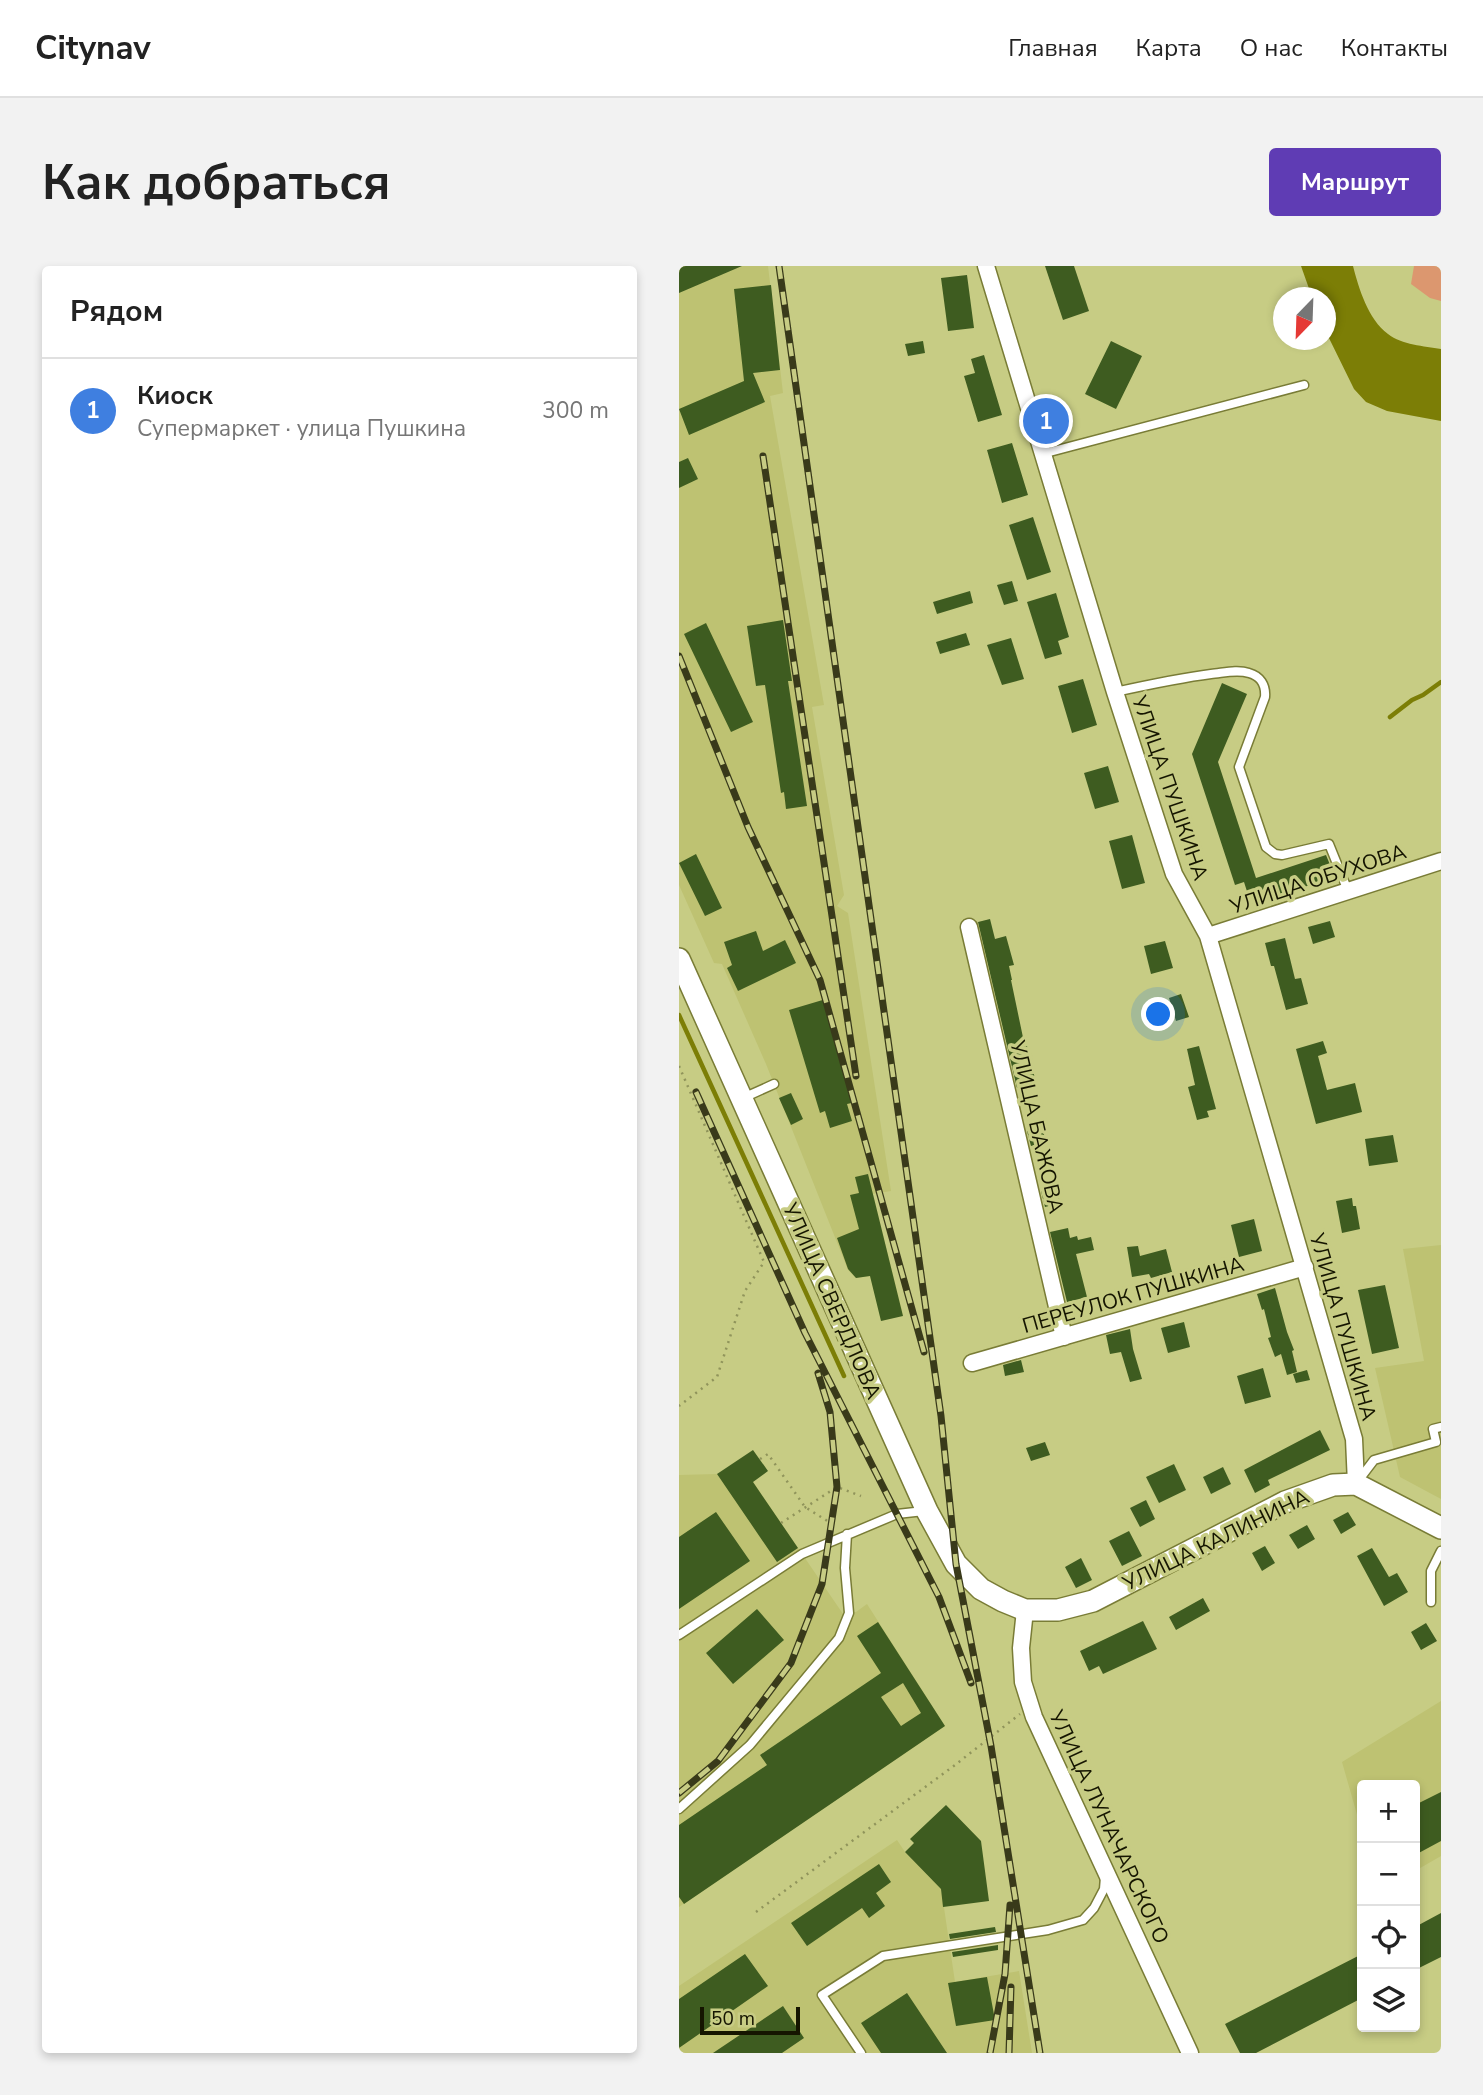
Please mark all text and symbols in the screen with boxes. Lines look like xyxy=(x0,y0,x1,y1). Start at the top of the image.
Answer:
text: Citynav xyxy=(35,26,151,71)
text: Главная xyxy=(1008,32,1098,64)
text: Карта xyxy=(1136,32,1202,64)
text: О нас xyxy=(1240,32,1303,64)
text: Контакты xyxy=(1341,32,1448,64)
button: Маршрут xyxy=(1269,148,1441,216)
text: Как добраться xyxy=(42,149,390,216)
north arrow xyxy=(1273,287,1336,350)
text: Рядом xyxy=(70,291,163,332)
text: Киоск xyxy=(137,378,213,413)
text: 1 xyxy=(86,395,100,426)
text: 300 m xyxy=(542,395,609,426)
pin: 1 xyxy=(1023,395,1069,447)
text: Супермаркет · улица Пушкина xyxy=(137,413,466,444)
street label: УЛИЦА ПУШКИНА xyxy=(1125,691,1215,884)
street label: УЛИЦА ОБУХОВА xyxy=(1225,837,1410,921)
your location xyxy=(1141,997,1175,1031)
street label: УЛИЦА БАЖОВА xyxy=(1003,1037,1071,1216)
street label: УЛИЦА СВЕРДЛОВА xyxy=(776,1198,888,1404)
street label: УЛИЦА ПУШКИНА xyxy=(1303,1229,1383,1424)
street label: ПЕРЕУЛОК ПУШКИНА xyxy=(1019,1250,1247,1340)
street label: УЛИЦА КАЛИНИНА xyxy=(1117,1483,1314,1598)
street label: УЛИЦА ЛУНАЧАРСКОГО xyxy=(1042,1705,1176,1948)
map controls xyxy=(1357,1780,1420,2032)
button: + xyxy=(1357,1780,1420,1843)
button: − xyxy=(1357,1843,1420,1906)
button: locate xyxy=(1357,1906,1420,1969)
button: layers xyxy=(1357,1969,1420,2032)
scale bar xyxy=(700,2004,800,2036)
text: 50 m xyxy=(711,2006,755,2032)

